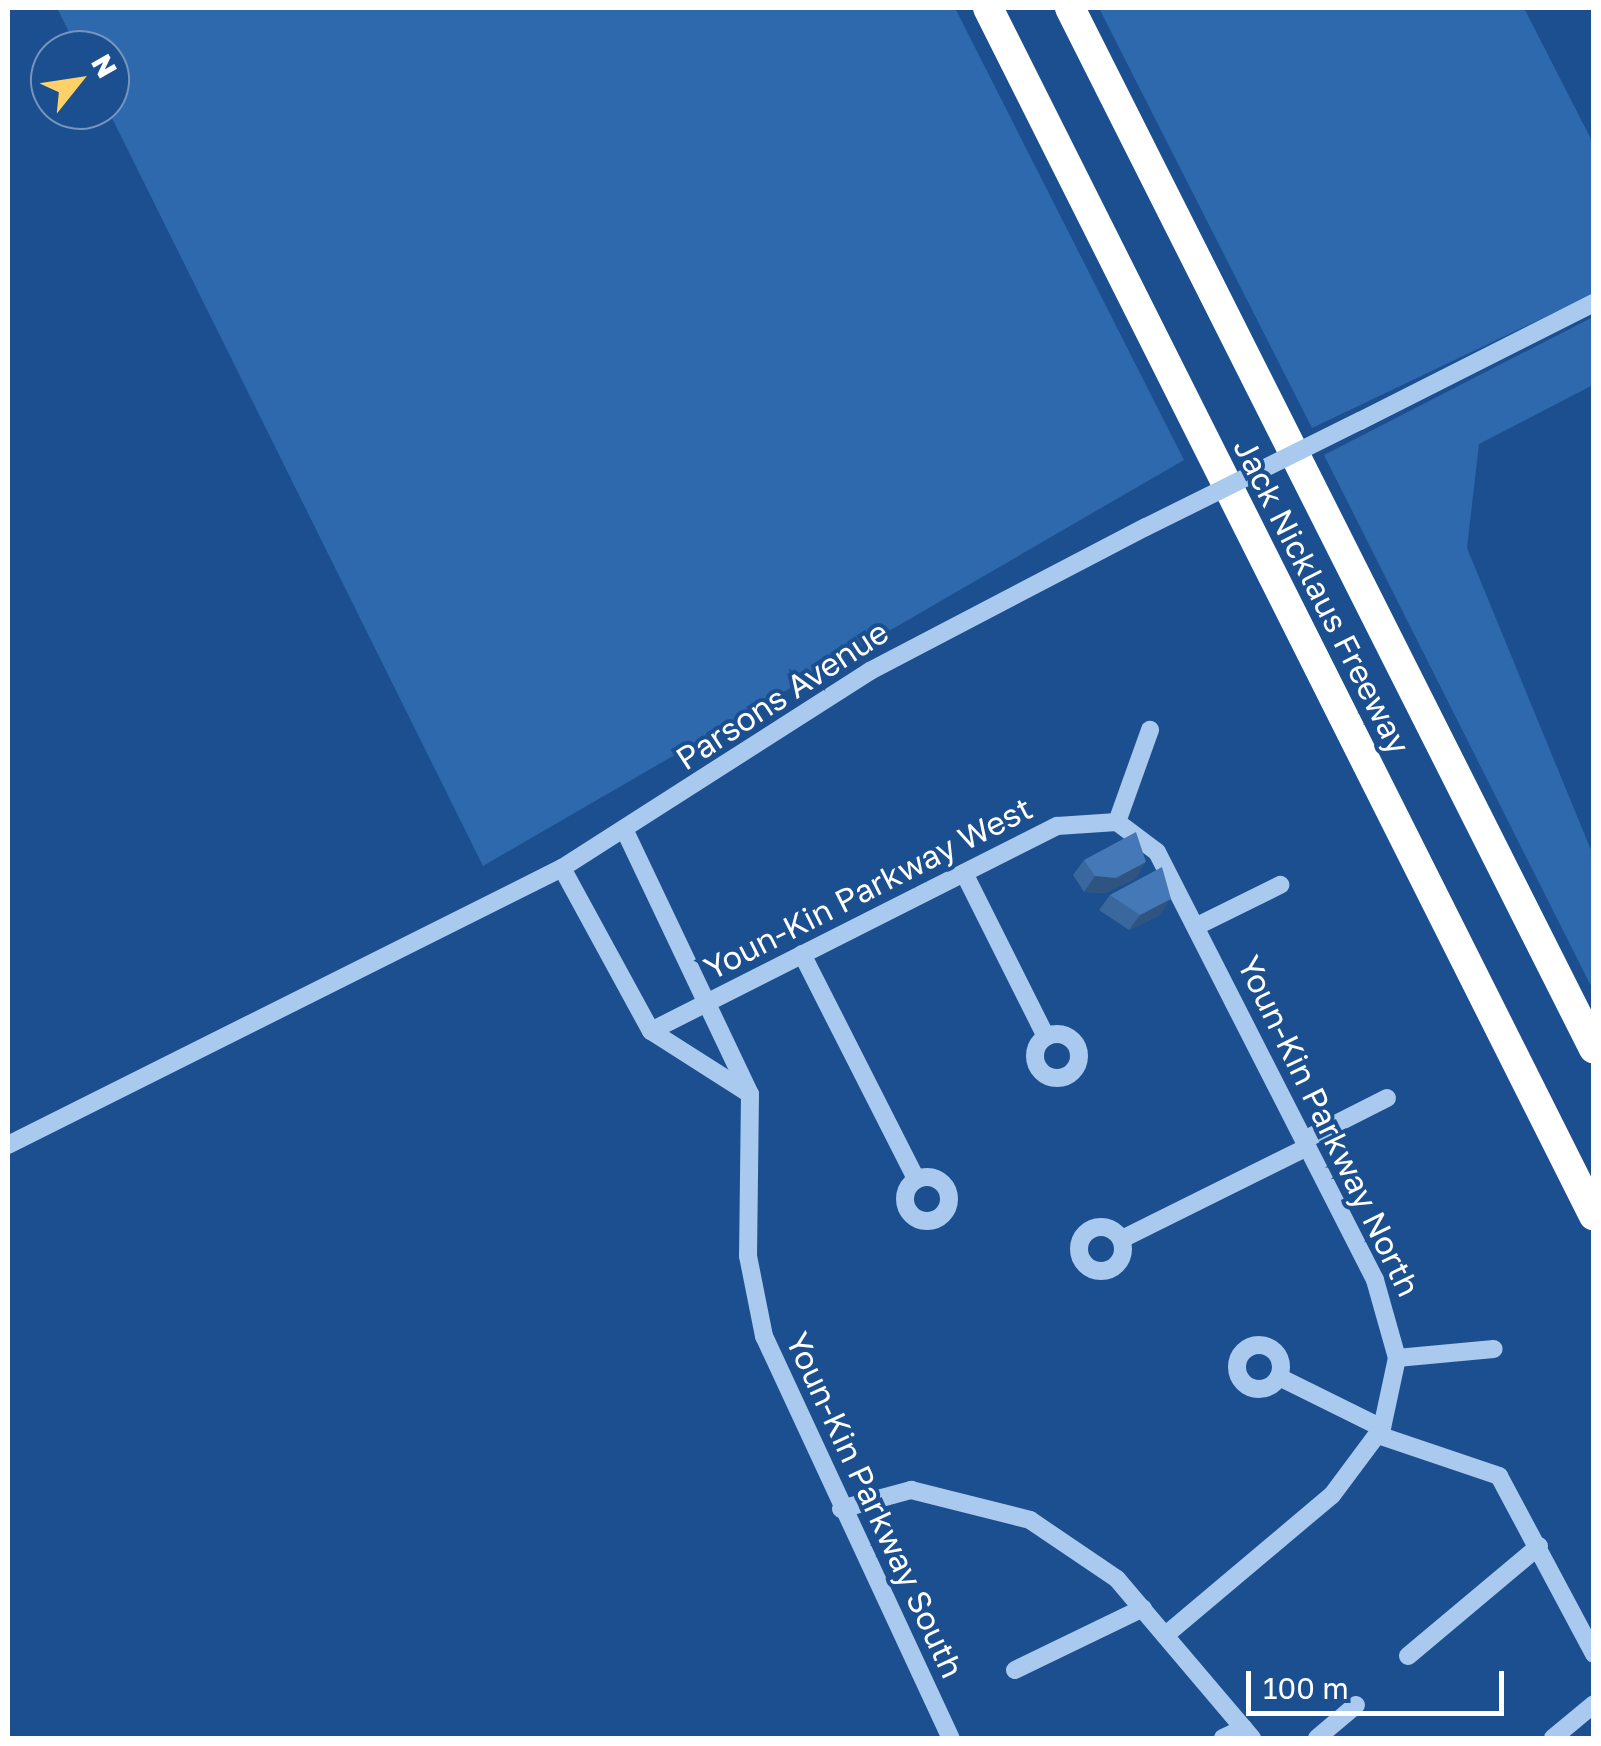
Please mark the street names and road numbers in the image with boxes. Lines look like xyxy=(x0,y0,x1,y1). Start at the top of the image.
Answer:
street label: Jack Nicklaus Freeway xyxy=(1226,432,1418,760)
street label: Parsons Avenue xyxy=(669,612,895,778)
street label: Youn-Kin Parkway West xyxy=(698,789,1038,987)
street label: Youn-Kin Parkway North xyxy=(1230,950,1428,1302)
street label: Youn-Kin Parkway South xyxy=(778,1326,972,1684)

